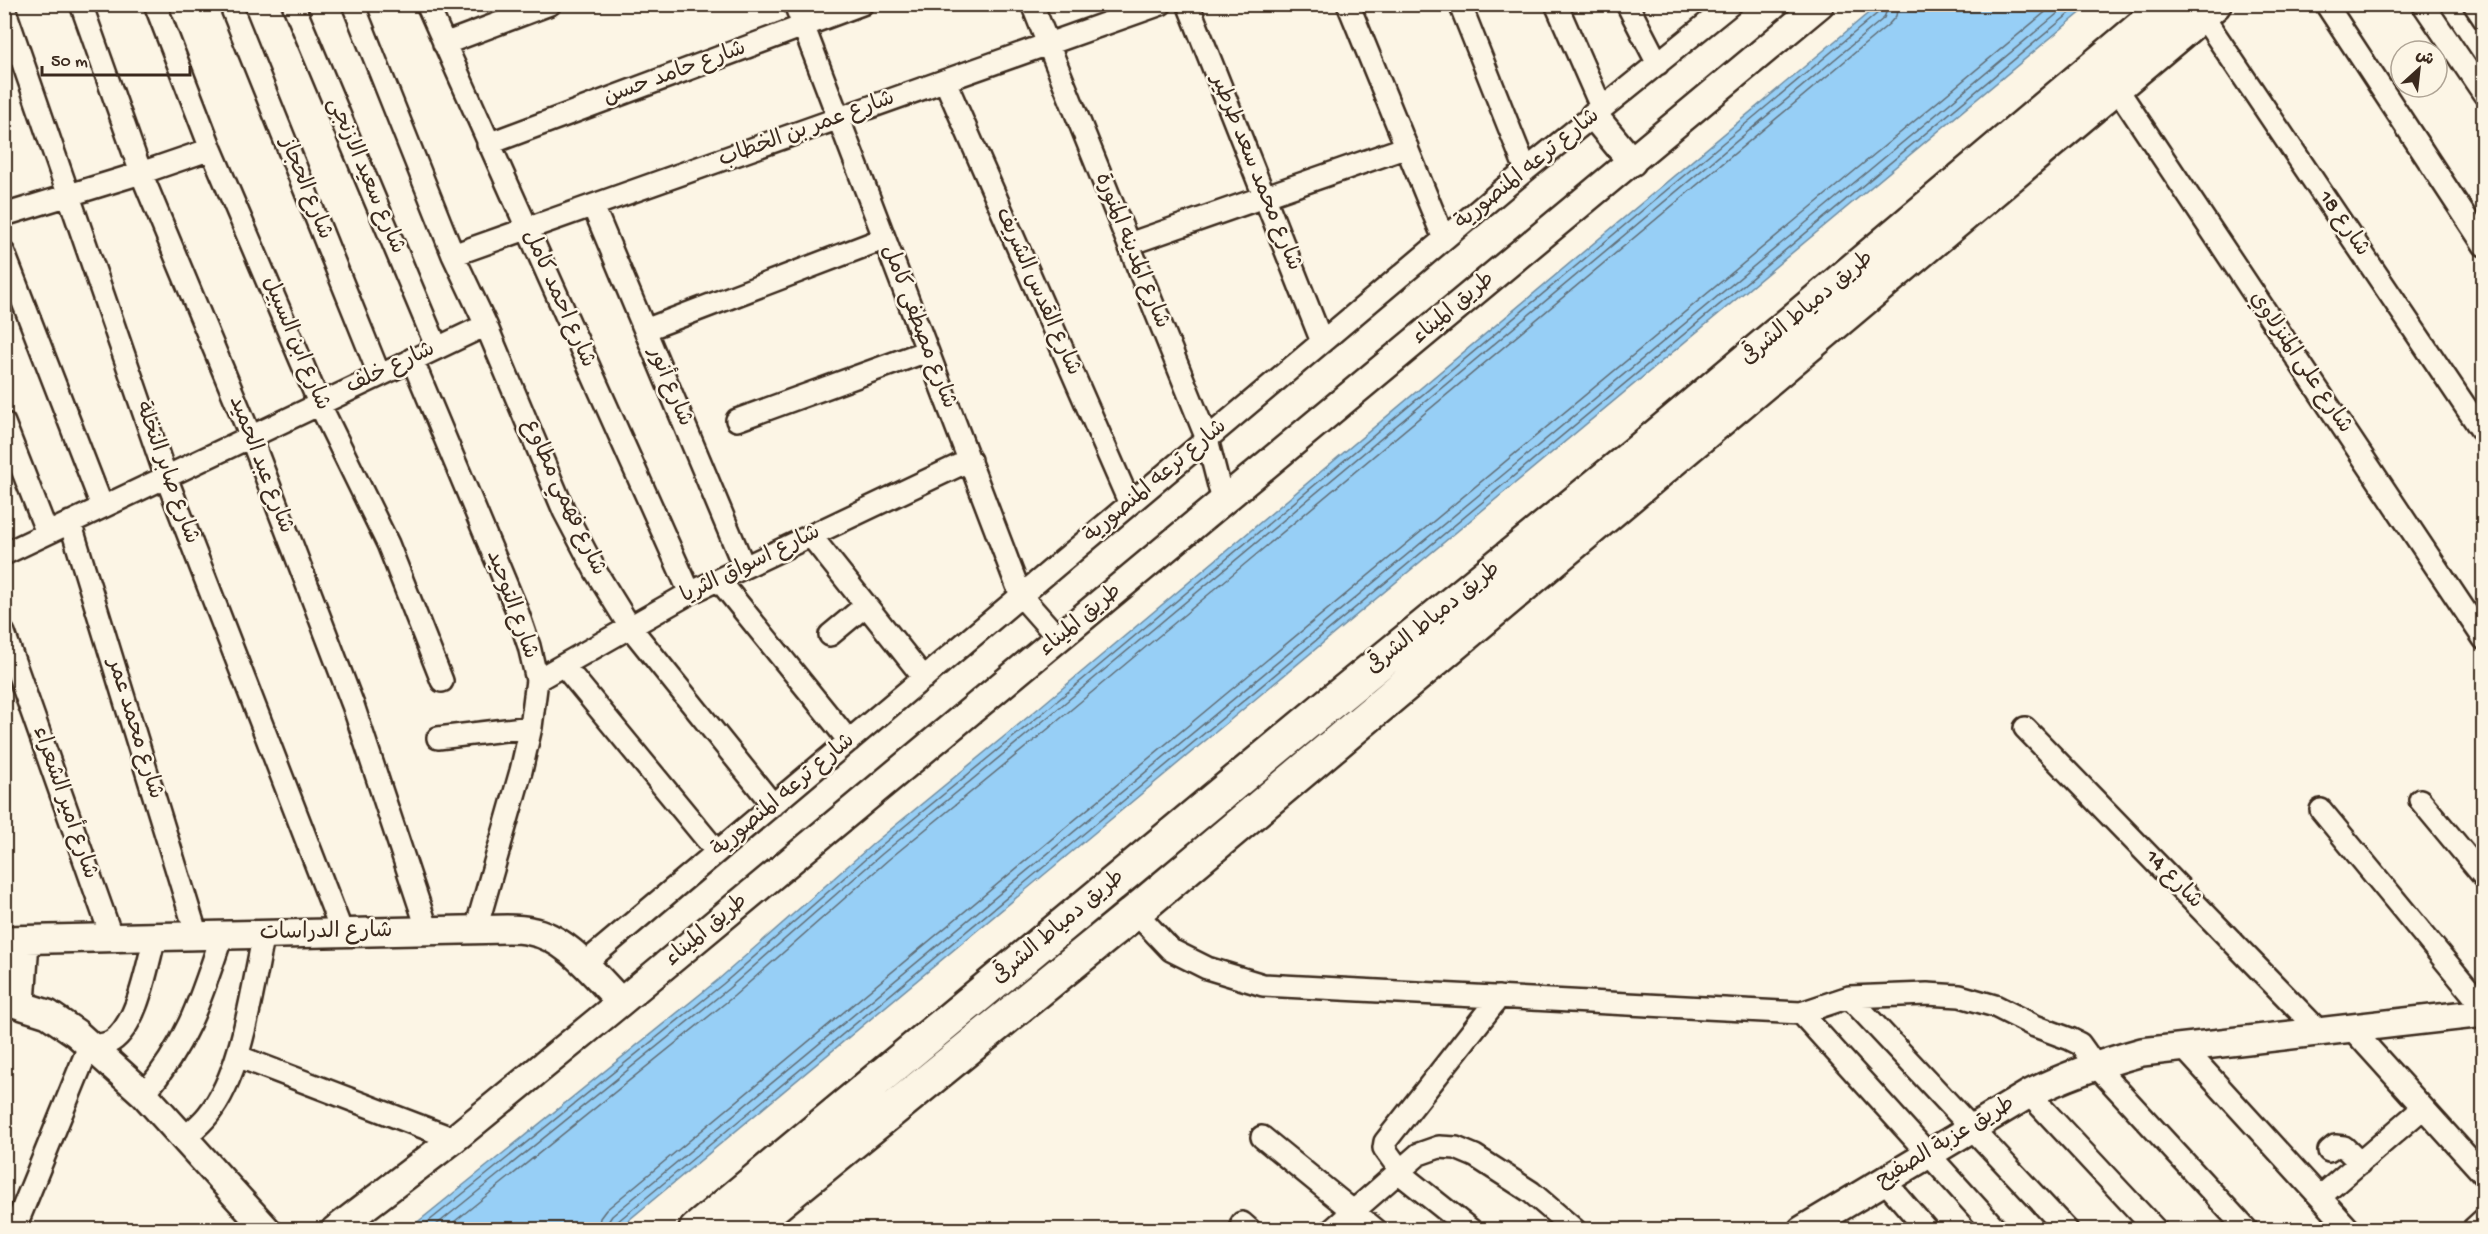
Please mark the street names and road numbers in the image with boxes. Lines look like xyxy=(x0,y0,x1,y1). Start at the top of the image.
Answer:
street label: شارع حامد حسن xyxy=(600,36,750,112)
street label: شارع محمد سعد طرطير xyxy=(1203,69,1306,275)
street label: شارع عمر بن الخطاب xyxy=(716,86,898,174)
street label: شارع سعيد الازنجى xyxy=(320,94,410,258)
street label: شارع ترعه المنصورية xyxy=(1450,104,1606,236)
street label: شارع الحجاز xyxy=(272,133,337,244)
street label: شارع المدينه المنورة xyxy=(1088,169,1174,333)
street label: شارع 18 xyxy=(2311,185,2374,262)
street label: شارع القدس الشريف xyxy=(988,204,1086,380)
street label: شارع احمد كامل xyxy=(516,226,600,372)
street label: شارع مصطفى كامل xyxy=(875,241,961,413)
street label: طريق دمياط الشرقى xyxy=(1734,243,1880,372)
street label: طريق الميناء xyxy=(1407,267,1501,351)
street label: شارع ابن السبيل xyxy=(255,273,335,415)
street label: شارع على المنزلاوي xyxy=(2243,287,2357,439)
street label: شارع خلف xyxy=(342,337,440,401)
street label: شارع أنور xyxy=(640,341,701,431)
street label: شارع عبد الحميد xyxy=(222,393,298,537)
street label: شارع صابر النخلة xyxy=(128,398,204,548)
street label: شارع ترعه المنصورية xyxy=(1079,415,1233,549)
street label: شارع فهمي مطاوع xyxy=(513,416,611,582)
street label: شارع اسواق الثريا xyxy=(677,520,825,610)
street label: شارع التوحيد xyxy=(479,547,543,663)
street label: طريق دمياط الشرقى xyxy=(1359,554,1506,681)
street label: طريق الميناء xyxy=(1034,579,1128,663)
street label: شارع محمد عمر xyxy=(100,654,168,803)
street label: شارع أمير الشعراء xyxy=(26,722,106,883)
street label: شارع ترعه المنصورية xyxy=(707,729,861,863)
street label: شارع 14 xyxy=(2138,844,2207,915)
street label: طريق دمياط الشرقى xyxy=(985,862,1131,991)
street label: طريق الميناء xyxy=(660,889,754,973)
street label: شارع الدراسات xyxy=(259,919,393,947)
street label: طريق عزبة الصفيح xyxy=(1872,1091,2020,1195)

